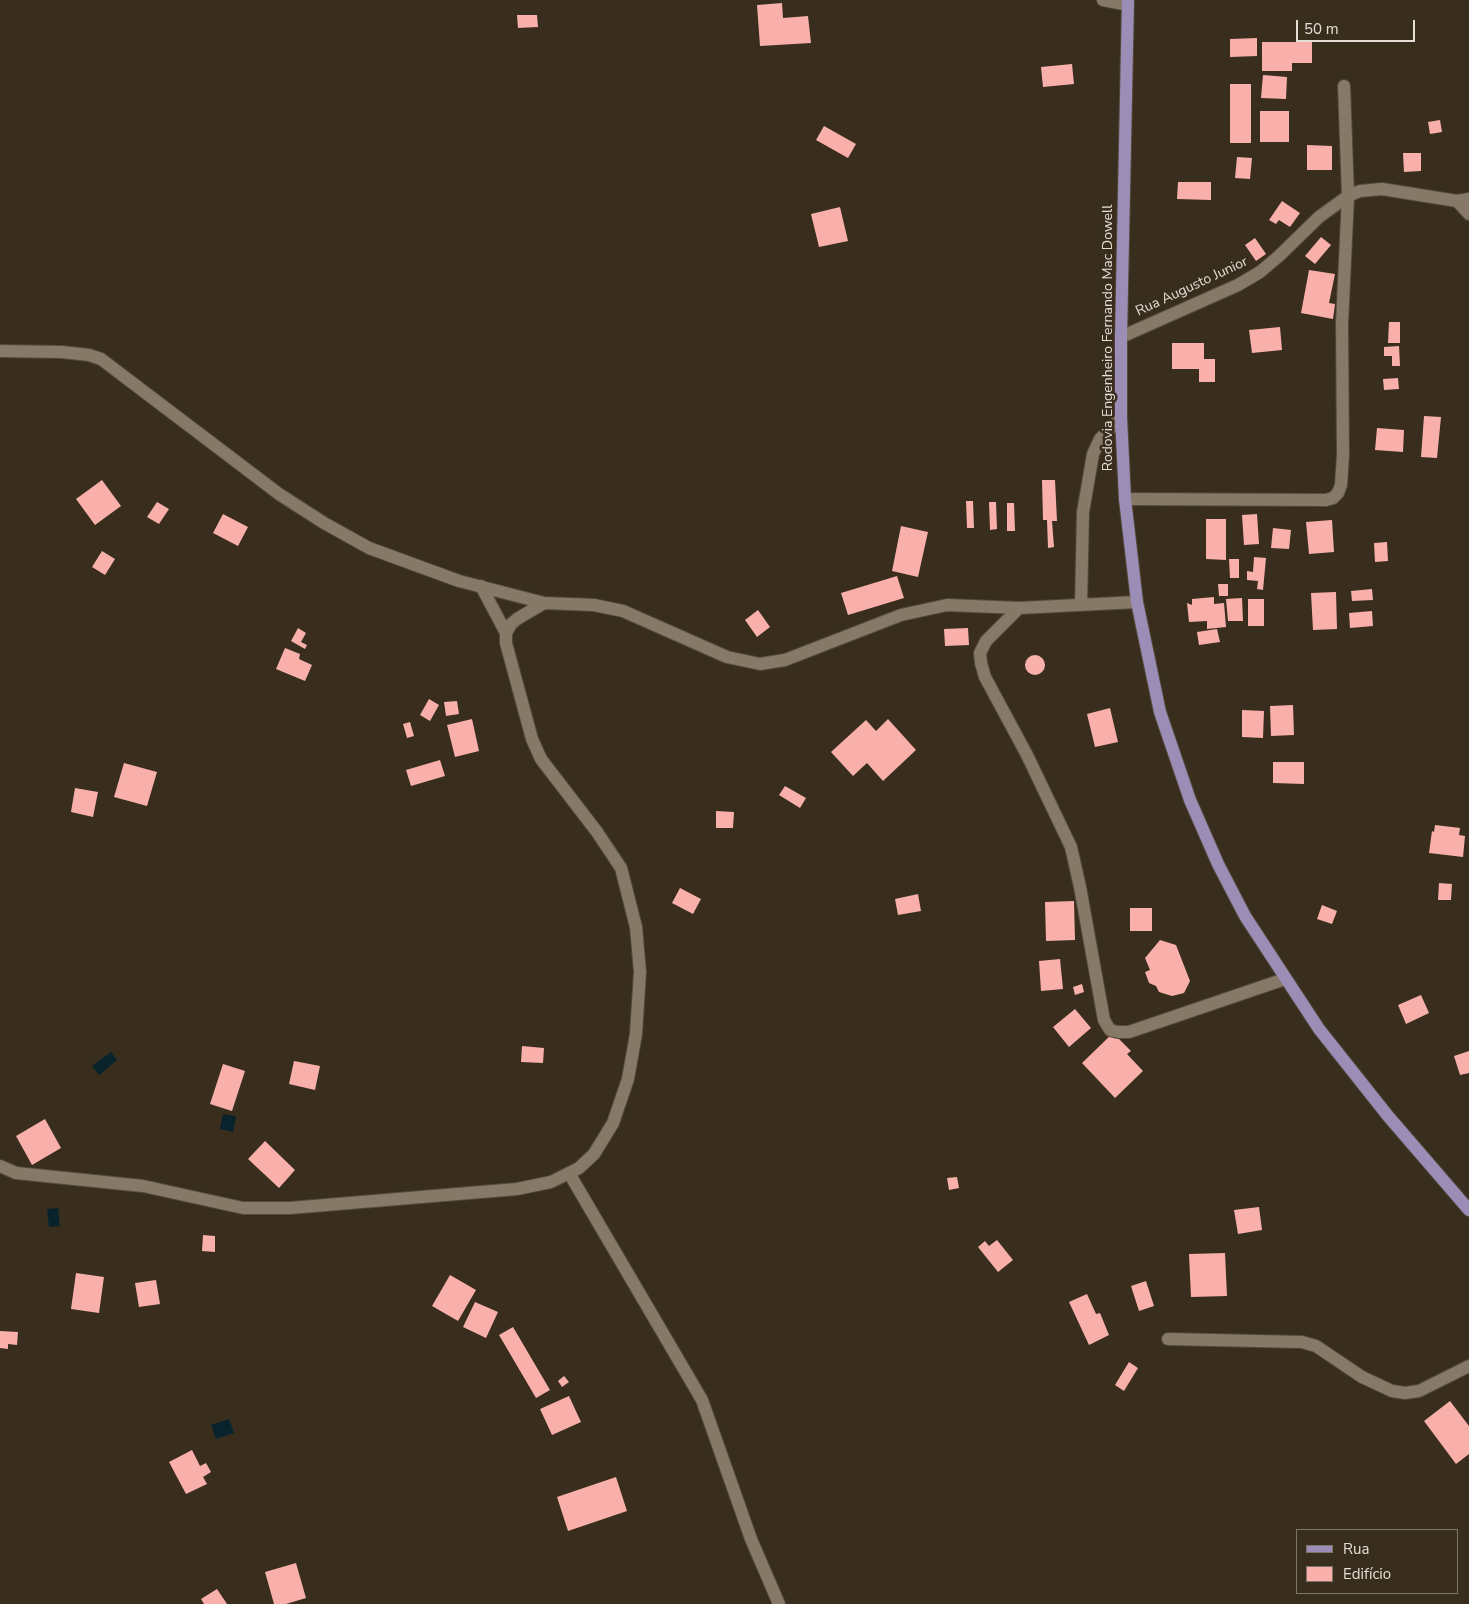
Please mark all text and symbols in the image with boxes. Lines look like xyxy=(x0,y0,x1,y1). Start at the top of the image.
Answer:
scale bar xyxy=(1299,10,1418,42)
text: 50 m xyxy=(1304,19,1339,39)
street label: Rodovia Engenheiro Fernando Mac Dowell xyxy=(1101,205,1117,471)
street label: Rua Augusto Junior xyxy=(1133,254,1251,320)
legend xyxy=(1296,1529,1459,1594)
text: Rua xyxy=(1343,1539,1369,1559)
text: Edifício xyxy=(1343,1564,1391,1584)

